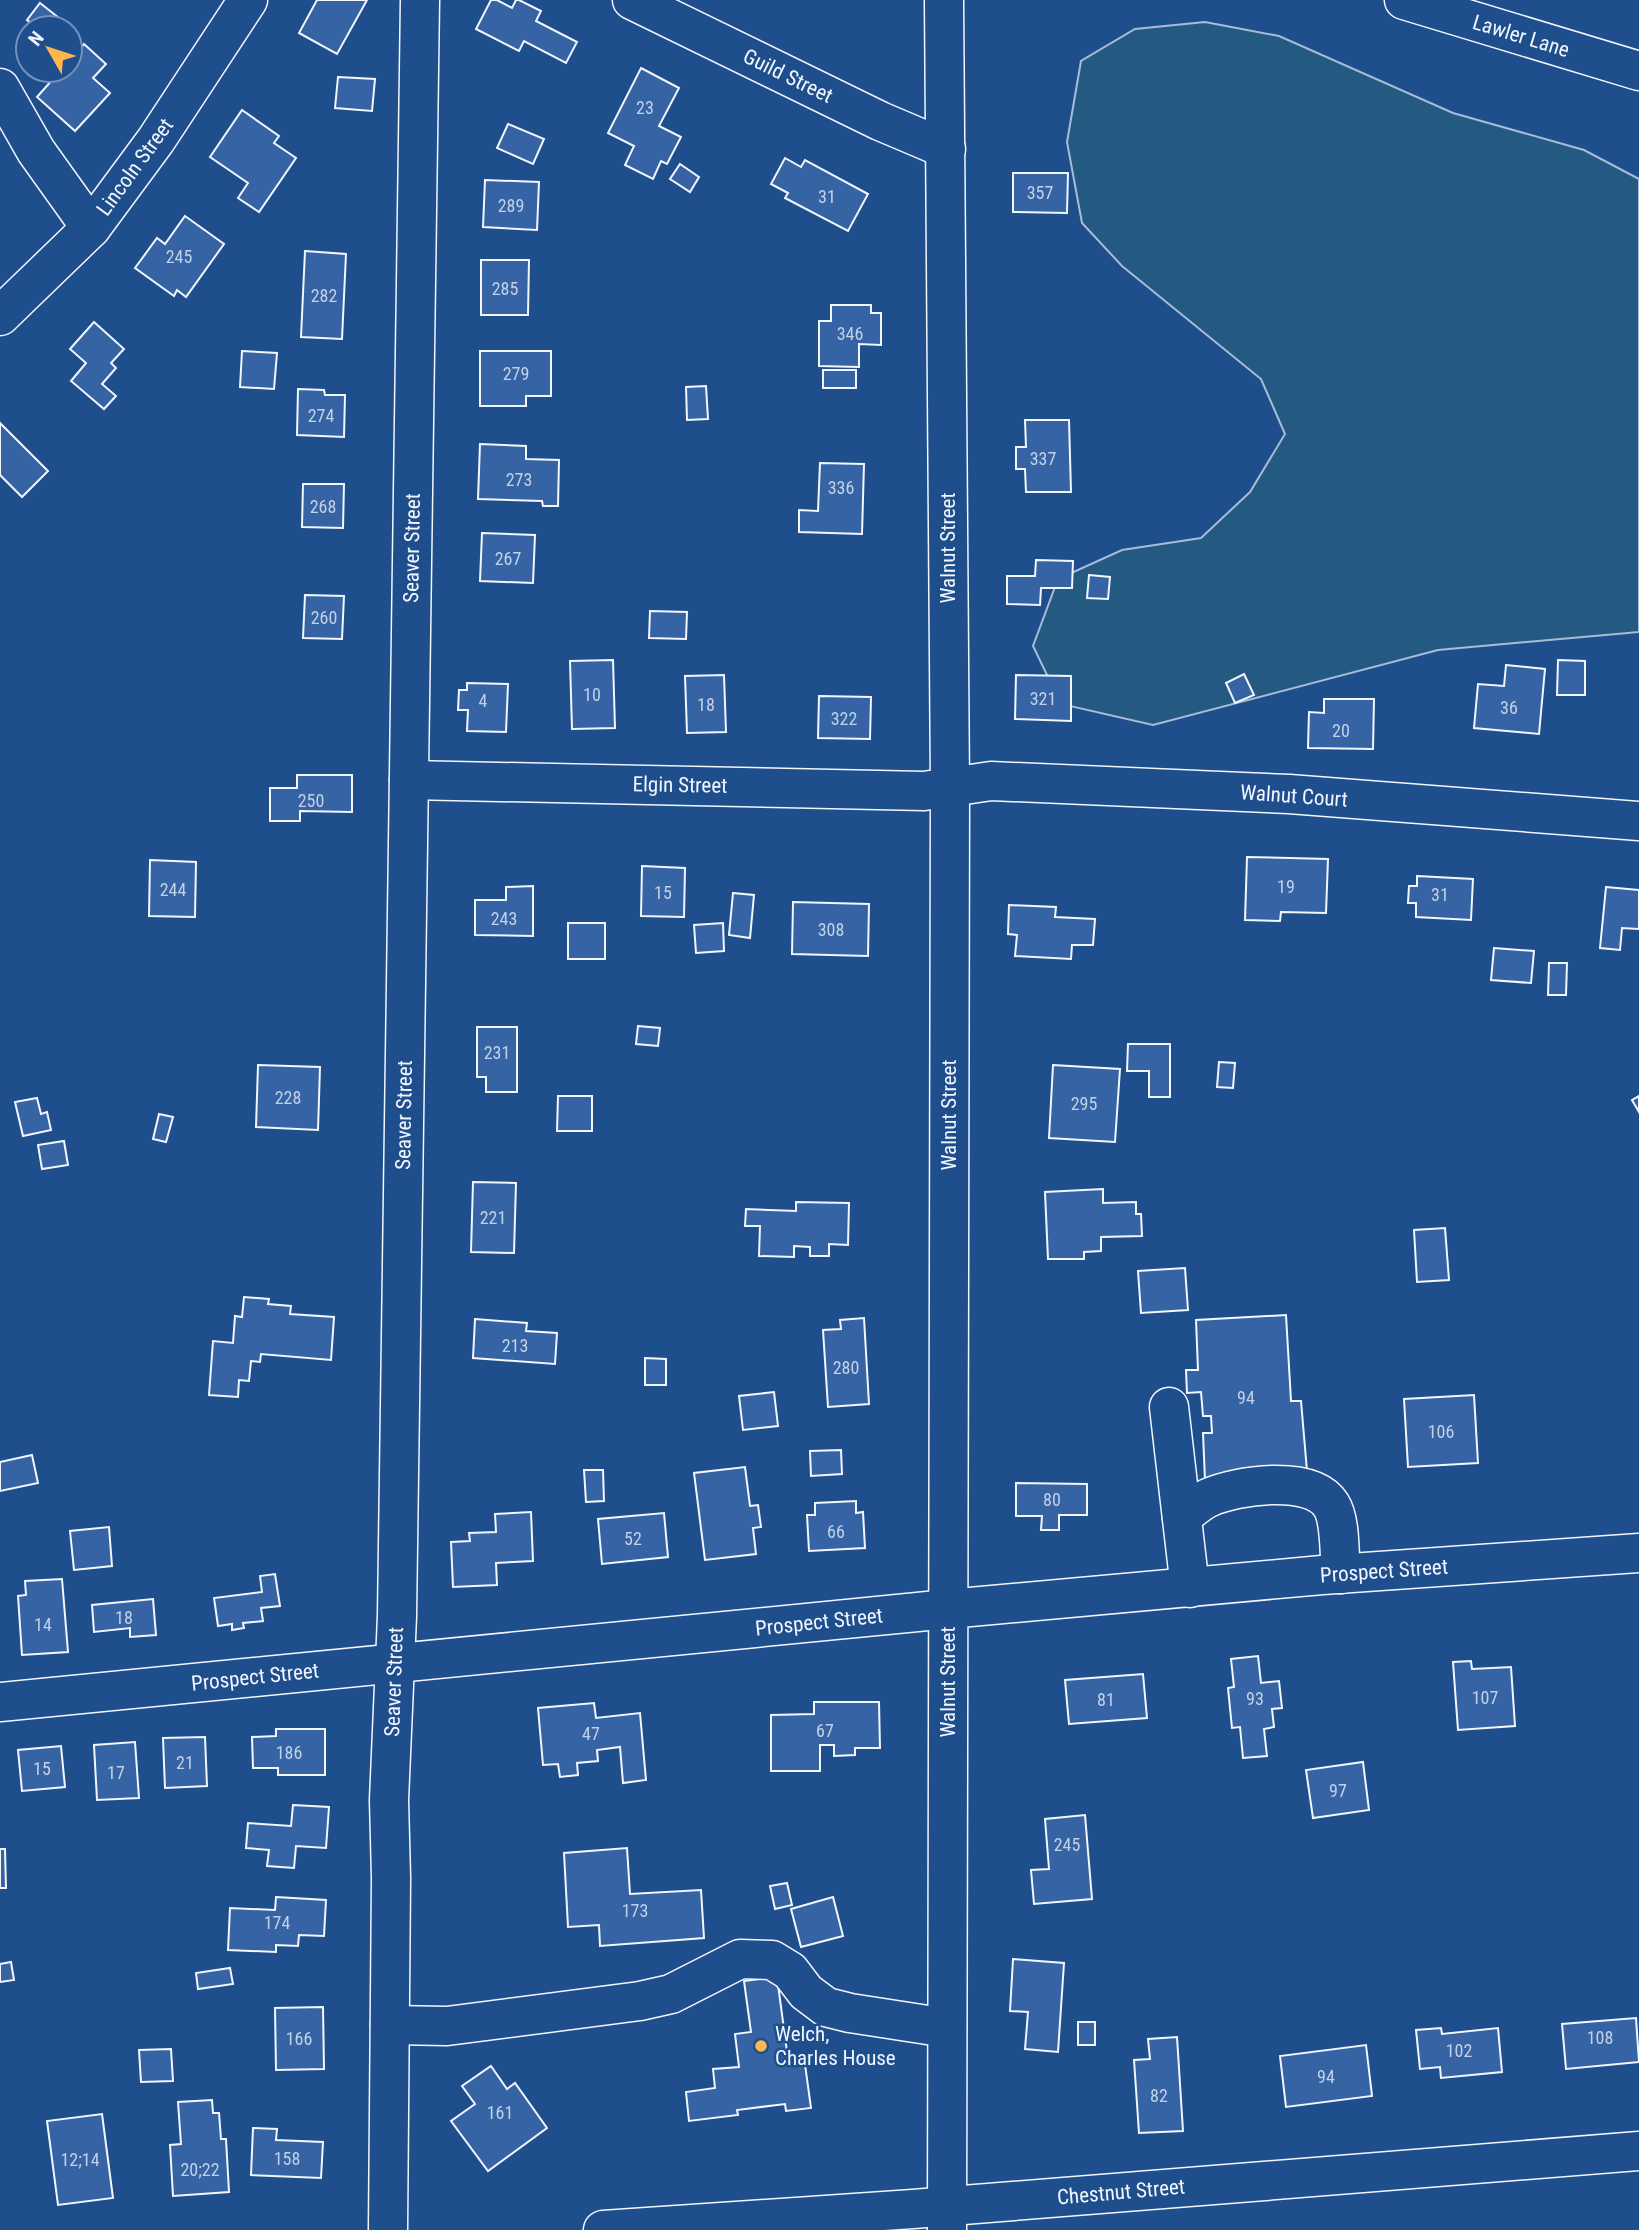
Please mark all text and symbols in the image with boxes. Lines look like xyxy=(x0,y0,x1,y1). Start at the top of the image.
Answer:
street label: Lawler Lane xyxy=(1470,10,1572,62)
north arrow xyxy=(14,14,84,84)
text: N xyxy=(24,27,49,50)
street label: Guild Street xyxy=(739,44,837,108)
house number: 23 xyxy=(636,97,654,118)
street label: Lincoln Street xyxy=(92,114,178,220)
house number: 357 xyxy=(1027,182,1053,203)
house number: 31 xyxy=(818,186,836,207)
house number: 289 xyxy=(498,195,524,216)
house number: 245 xyxy=(166,246,192,267)
house number: 285 xyxy=(492,278,518,299)
house number: 282 xyxy=(311,285,337,306)
house number: 346 xyxy=(837,323,863,344)
house number: 279 xyxy=(503,363,529,384)
house number: 274 xyxy=(308,405,334,426)
house number: 337 xyxy=(1030,448,1056,469)
house number: 273 xyxy=(506,469,532,490)
house number: 336 xyxy=(828,477,854,498)
street label: Walnut Street xyxy=(936,492,960,604)
street label: Seaver Street xyxy=(399,493,425,603)
house number: 268 xyxy=(310,496,336,517)
house number: 267 xyxy=(495,548,521,569)
house number: 260 xyxy=(311,607,337,628)
house number: 10 xyxy=(583,684,601,705)
house number: 321 xyxy=(1030,688,1056,709)
house number: 4 xyxy=(479,690,488,711)
house number: 18 xyxy=(697,694,715,715)
house number: 36 xyxy=(1500,697,1518,718)
house number: 322 xyxy=(831,708,857,729)
house number: 20 xyxy=(1332,720,1350,741)
street label: Elgin Street xyxy=(632,772,728,798)
street label: Walnut Court xyxy=(1239,780,1349,812)
house number: 250 xyxy=(298,790,324,811)
house number: 19 xyxy=(1277,876,1295,897)
house number: 244 xyxy=(160,879,186,900)
house number: 15 xyxy=(654,882,672,903)
house number: 31 xyxy=(1431,884,1449,905)
house number: 243 xyxy=(491,908,517,929)
house number: 308 xyxy=(818,919,844,940)
house number: 231 xyxy=(484,1042,510,1063)
street label: Walnut Street xyxy=(937,1059,961,1171)
street label: Seaver Street xyxy=(391,1060,417,1170)
house number: 228 xyxy=(275,1087,301,1108)
house number: 295 xyxy=(1071,1093,1097,1114)
house number: 221 xyxy=(480,1207,506,1228)
house number: 213 xyxy=(502,1335,528,1356)
house number: 280 xyxy=(833,1357,859,1378)
house number: 94 xyxy=(1237,1387,1255,1408)
house number: 106 xyxy=(1428,1421,1454,1442)
house number: 80 xyxy=(1043,1489,1061,1510)
house number: 66 xyxy=(827,1521,845,1542)
house number: 52 xyxy=(624,1528,642,1549)
street label: Prospect Street xyxy=(1319,1555,1449,1587)
street label: Prospect Street xyxy=(754,1603,884,1641)
house number: 18 xyxy=(115,1607,133,1628)
house number: 14 xyxy=(34,1614,52,1635)
street label: Walnut Street xyxy=(936,1626,960,1738)
street label: Seaver Street xyxy=(380,1627,408,1737)
street label: Prospect Street xyxy=(190,1658,320,1696)
house number: 107 xyxy=(1472,1687,1498,1708)
house number: 93 xyxy=(1246,1688,1264,1709)
house number: 81 xyxy=(1097,1689,1115,1710)
house number: 67 xyxy=(816,1720,834,1741)
house number: 47 xyxy=(582,1723,600,1744)
house number: 186 xyxy=(276,1742,302,1763)
house number: 21 xyxy=(176,1752,194,1773)
house number: 15 xyxy=(33,1758,51,1779)
house number: 17 xyxy=(107,1762,125,1783)
house number: 97 xyxy=(1329,1780,1347,1801)
house number: 245 xyxy=(1054,1834,1080,1855)
house number: 173 xyxy=(622,1900,648,1921)
house number: 174 xyxy=(264,1912,290,1933)
place label: Welch, Charles House xyxy=(775,2022,896,2070)
house number: 108 xyxy=(1587,2027,1613,2048)
house number: 166 xyxy=(286,2028,312,2049)
marker: Welch, Charles House xyxy=(753,2038,769,2054)
house number: 102 xyxy=(1446,2040,1472,2061)
house number: 94 xyxy=(1317,2066,1335,2087)
house number: 82 xyxy=(1150,2085,1168,2106)
house number: 161 xyxy=(487,2102,513,2123)
house number: 158 xyxy=(274,2148,300,2169)
house number: 12;14 xyxy=(60,2149,100,2170)
house number: 20;22 xyxy=(180,2159,220,2180)
street label: Chestnut Street xyxy=(1056,2174,1186,2210)

